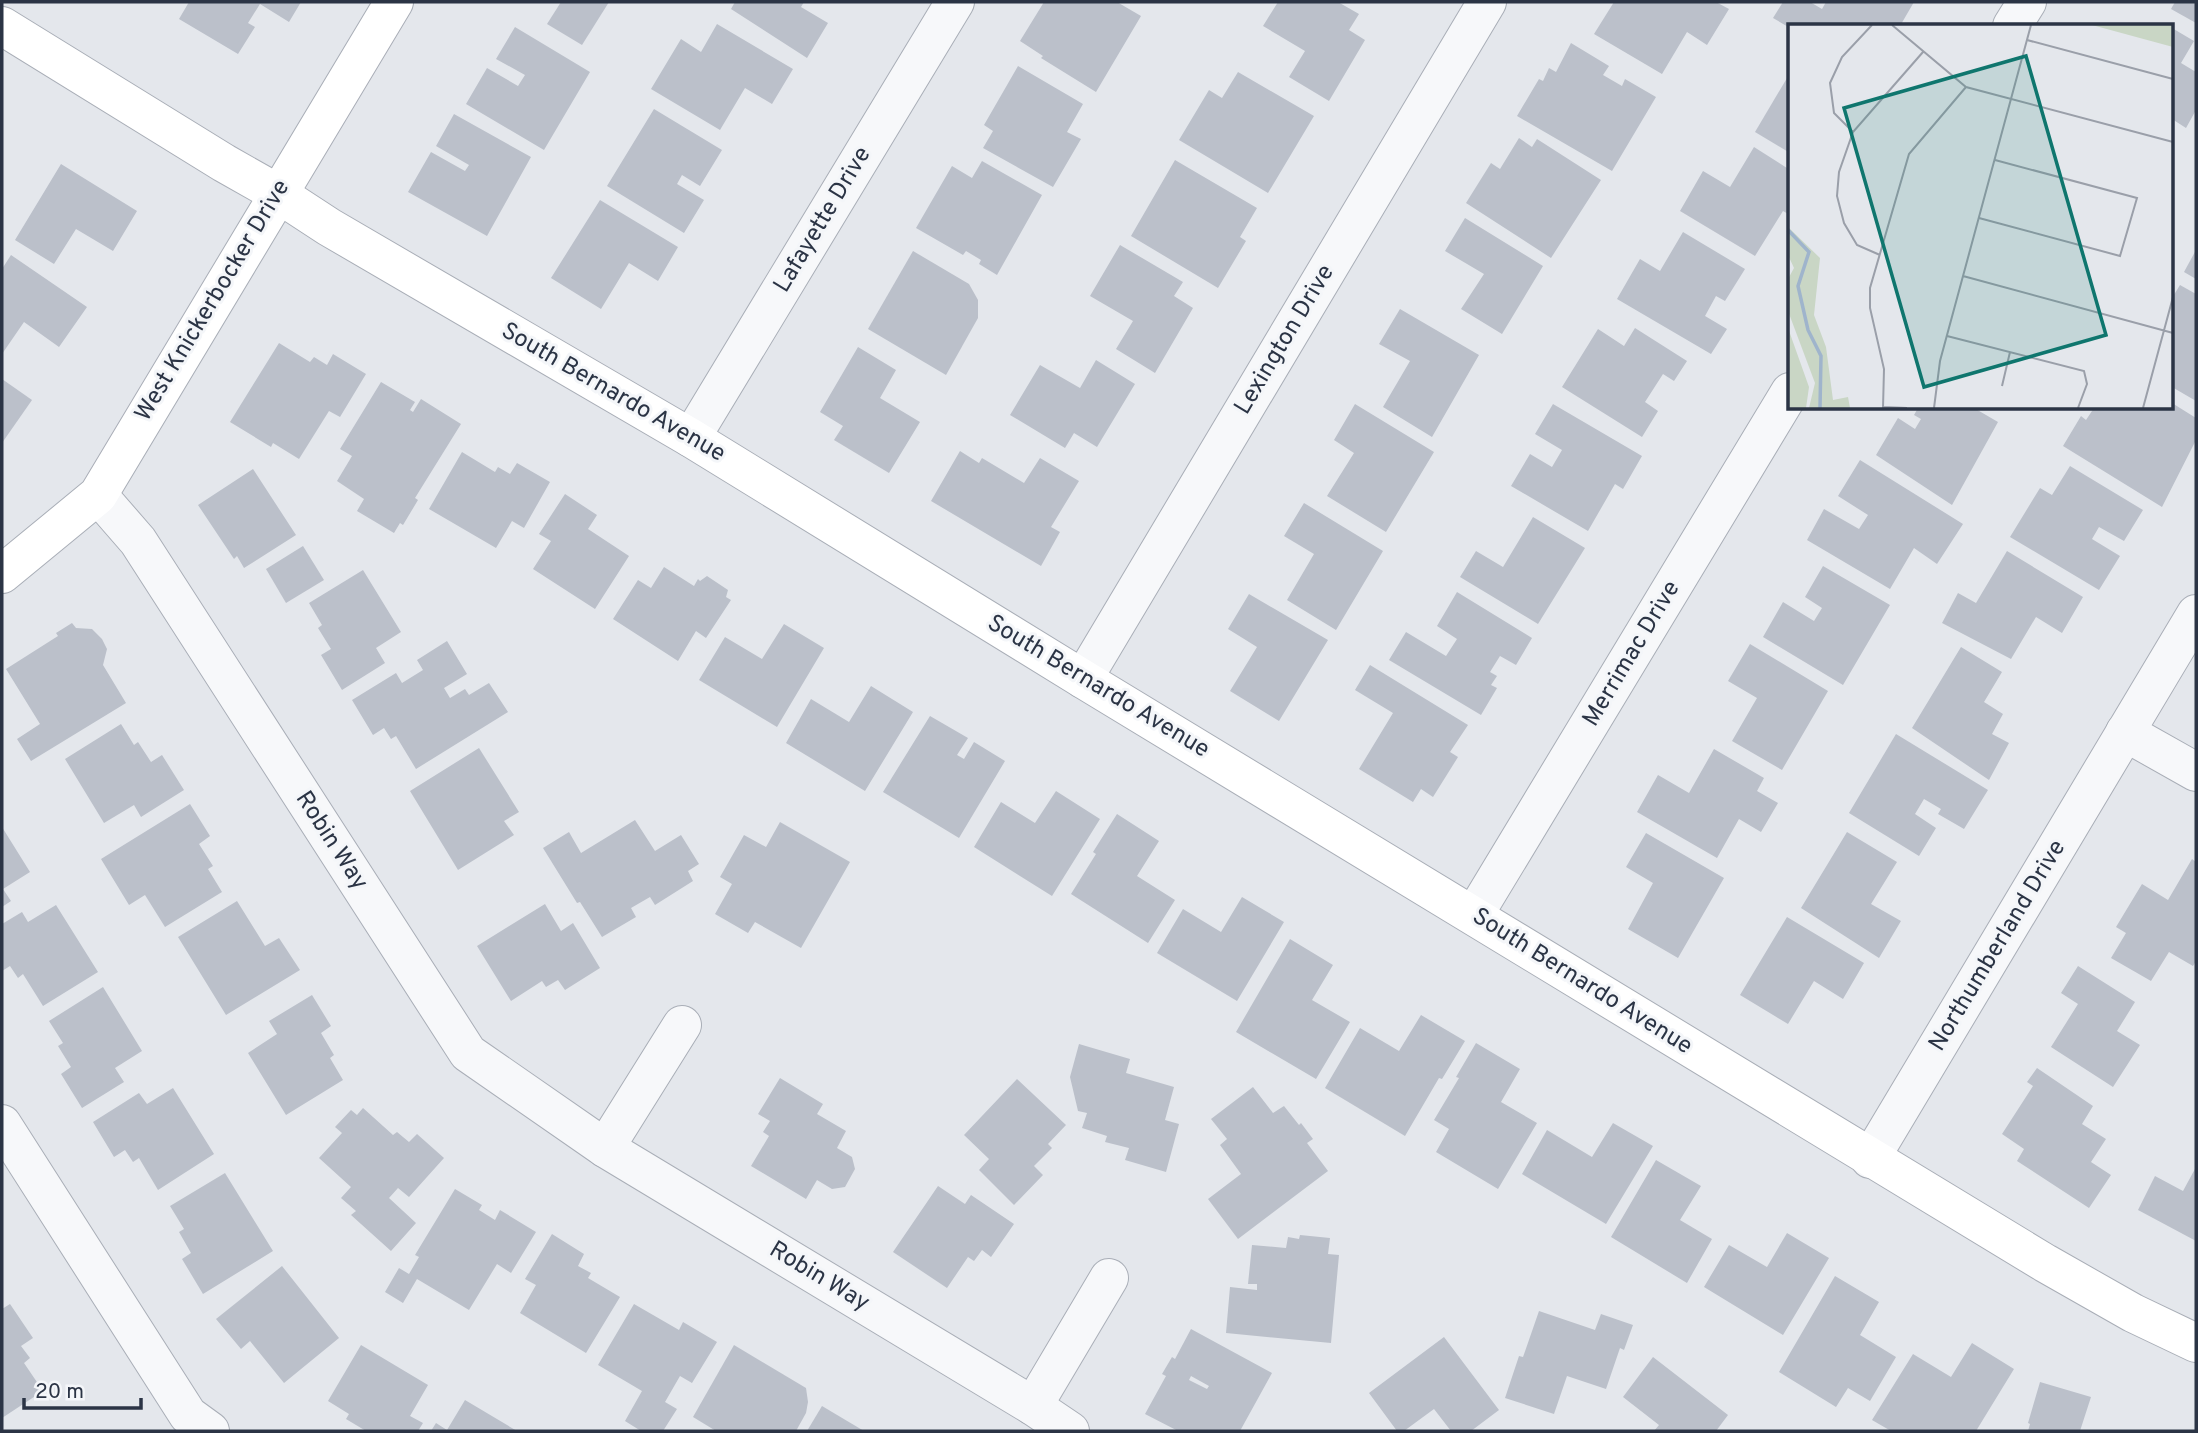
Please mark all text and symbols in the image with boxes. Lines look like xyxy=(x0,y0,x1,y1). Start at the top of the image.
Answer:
inset map xyxy=(1788,24,2174,410)
street label: Lafayette Drive xyxy=(768,142,878,298)
street label: West Knickerbocker Drive xyxy=(129,175,297,427)
street label: Lexington Drive xyxy=(1228,260,1342,420)
street label: South Bernardo Avenue xyxy=(496,317,730,469)
street label: Merrimac Drive xyxy=(1577,576,1687,732)
street label: South Bernardo Avenue xyxy=(981,609,1215,765)
street label: Robin Way xyxy=(288,786,374,896)
street label: Northumberland Drive xyxy=(1923,835,2073,1057)
street label: South Bernardo Avenue xyxy=(1466,902,1698,1062)
street label: Robin Way xyxy=(763,1235,875,1319)
scale bar xyxy=(24,1366,142,1410)
text: 20 m xyxy=(35,1379,84,1406)

